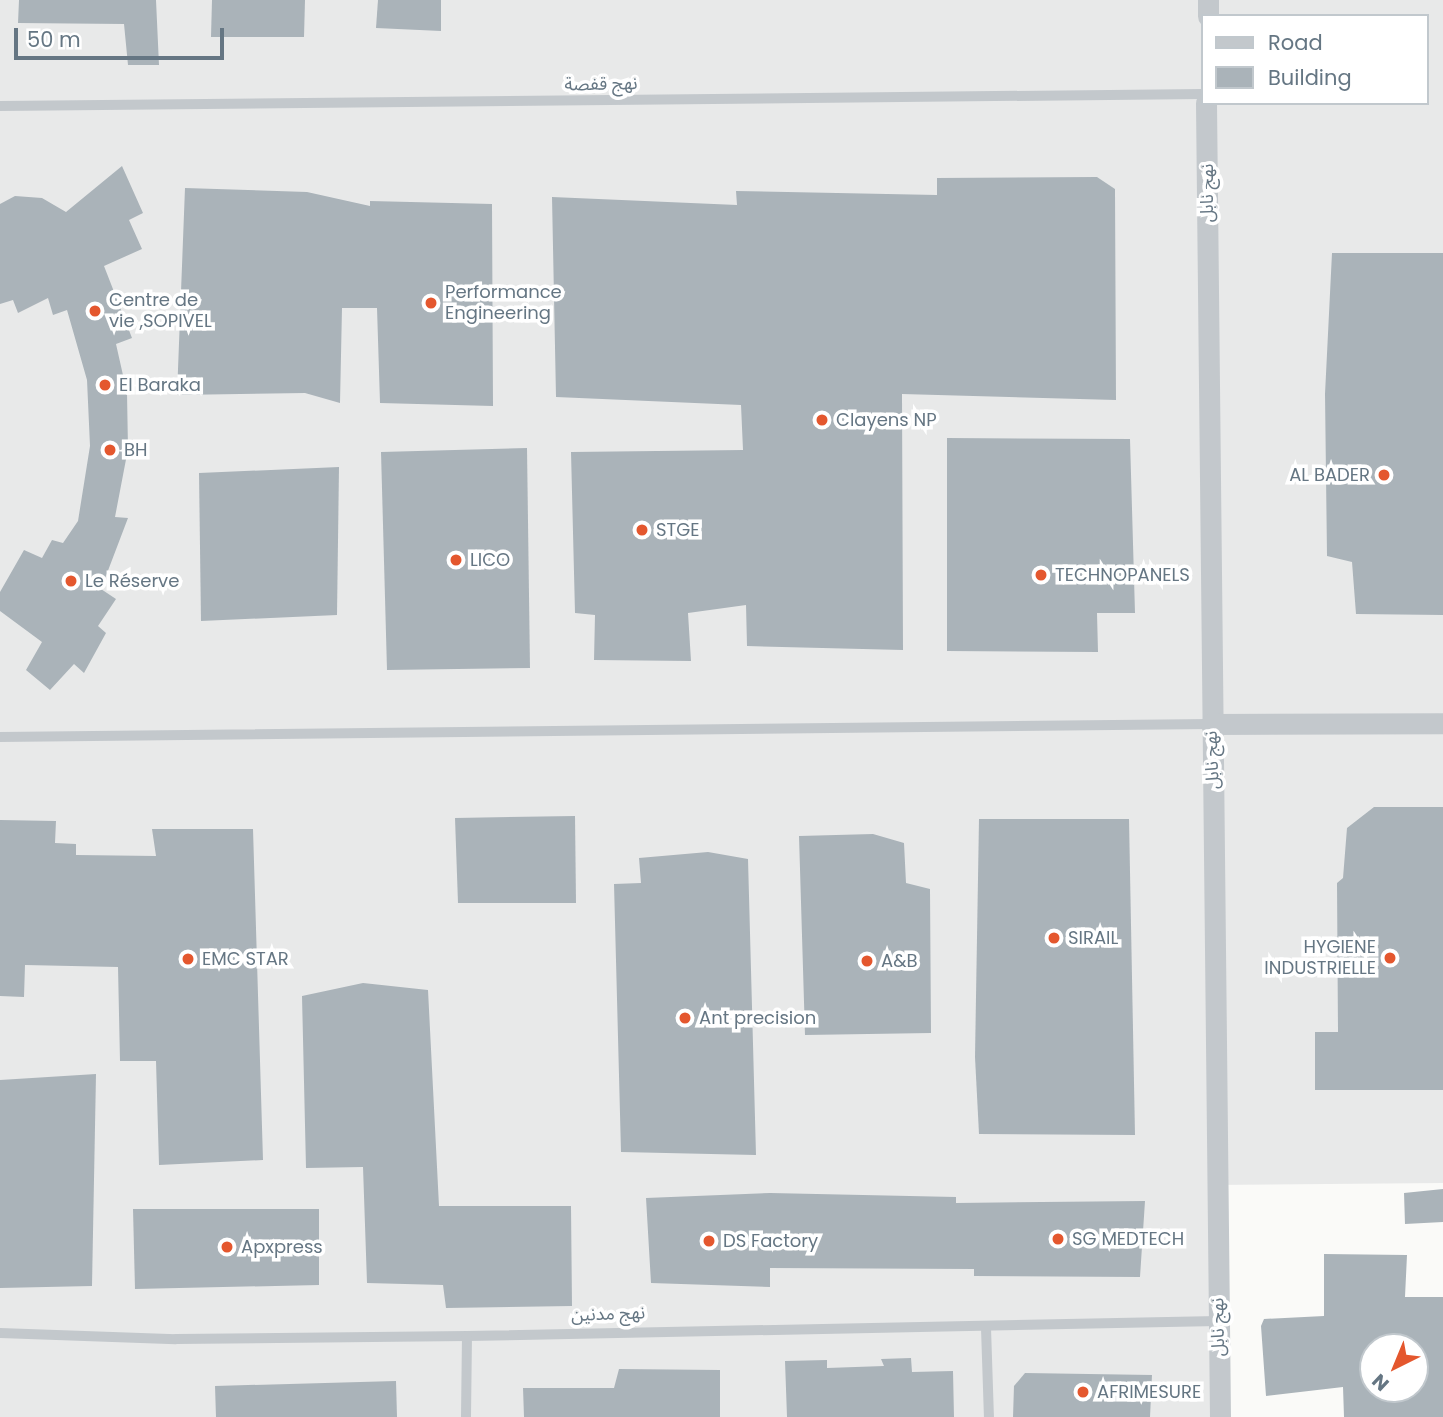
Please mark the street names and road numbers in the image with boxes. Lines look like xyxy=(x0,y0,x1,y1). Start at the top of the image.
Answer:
street label: نهج قفصة xyxy=(564,73,638,95)
street label: نهج نابل xyxy=(1196,164,1218,222)
street label: نهج نابل xyxy=(1200,730,1224,790)
street label: نهج نابل xyxy=(1207,1298,1229,1356)
street label: نهج مدنين xyxy=(571,1302,645,1326)

